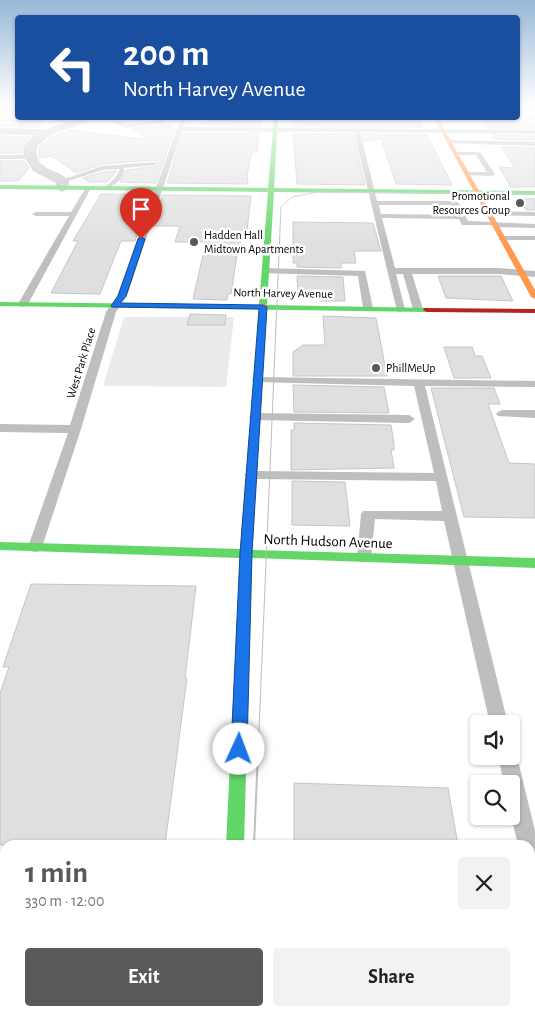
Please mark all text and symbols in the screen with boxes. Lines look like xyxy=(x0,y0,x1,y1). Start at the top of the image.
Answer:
icon: left xyxy=(40,35,105,100)
text: 200 m xyxy=(123,37,210,72)
text: North Harvey Avenue xyxy=(123,78,306,100)
pin xyxy=(120,188,162,239)
place label: Promotional Resources Group xyxy=(433,190,510,216)
icon: arrive xyxy=(127,195,155,223)
marker: Promotional Resources Group xyxy=(514,197,526,209)
place label: Hadden Hall Midtown Apartments xyxy=(204,229,304,255)
marker: Hadden Hall Midtown Apartments xyxy=(188,236,200,248)
street label: North Harvey Avenue xyxy=(233,286,333,301)
street label: West Park Place xyxy=(65,326,97,400)
marker: PhillMeUp xyxy=(370,362,382,374)
place label: PhillMeUp xyxy=(386,362,435,374)
street label: North Hudson Avenue xyxy=(263,532,393,551)
map controls xyxy=(470,715,520,825)
button: sound xyxy=(470,715,520,765)
position arrow xyxy=(212,722,264,774)
button: search xyxy=(470,775,520,825)
button: close xyxy=(458,857,510,909)
text: 1 min xyxy=(25,858,88,888)
text: 330 m · 12:00 xyxy=(25,893,104,909)
button: Exit xyxy=(25,948,263,1006)
button: Share xyxy=(273,948,510,1006)

